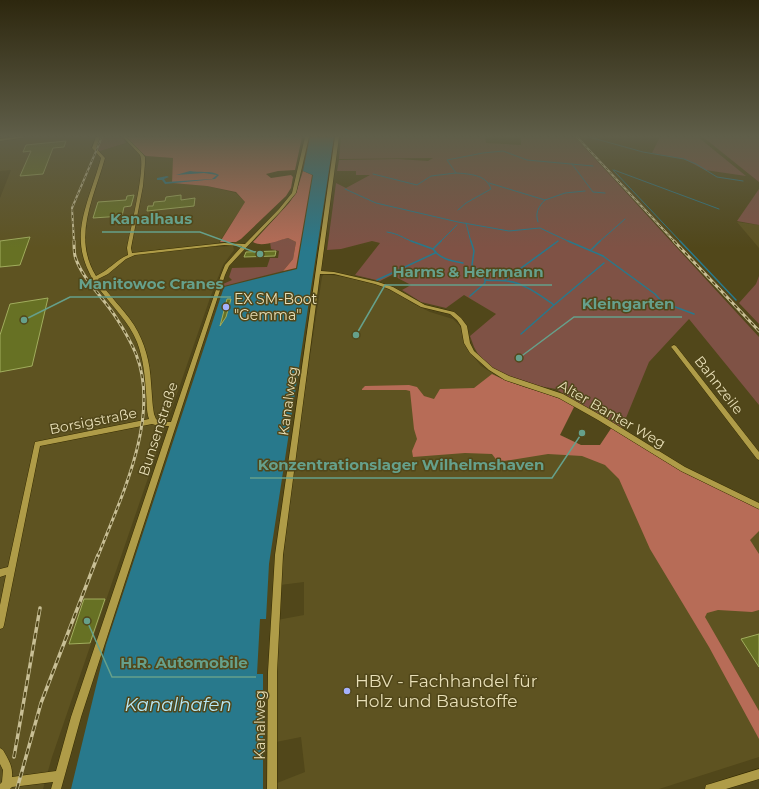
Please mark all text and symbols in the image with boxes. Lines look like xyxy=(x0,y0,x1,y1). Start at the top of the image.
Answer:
callout: Kanalhaus xyxy=(102,205,200,232)
text: Kanalhaus xyxy=(110,209,192,228)
callout: Harms & Herrmann xyxy=(385,258,552,285)
text: Harms & Herrmann xyxy=(392,262,544,281)
callout: Manitowoc Cranes xyxy=(70,270,231,297)
text: Manitowoc Cranes xyxy=(79,274,224,293)
place label: EX SM-Boot "Gemma" xyxy=(234,290,318,324)
callout: Kleingarten xyxy=(574,290,682,317)
text: Kleingarten xyxy=(582,294,674,313)
marker: EX SM-Boot "Gemma" xyxy=(221,302,231,312)
street label: Bahnzeile xyxy=(691,352,747,418)
street label: Kanalweg xyxy=(274,365,302,437)
street label: Alter Banter Weg xyxy=(555,376,669,452)
street label: Bunsenstraße xyxy=(134,380,182,478)
street label: Borsigstraße xyxy=(48,404,138,438)
callout: Konzentrationslager Wilhelmshaven xyxy=(250,451,552,478)
text: Konzentrationslager Wilhelmshaven xyxy=(258,455,544,474)
callout: H.R. Automobile xyxy=(112,650,256,677)
text: H.R. Automobile xyxy=(120,653,248,672)
place label: HBV - Fachhandel für Holz und Baustoffe xyxy=(355,671,538,711)
marker: HBV - Fachhandel für Holz und Baustoffe xyxy=(342,686,352,696)
street label: Kanalweg xyxy=(251,690,269,760)
water label: Kanalhafen xyxy=(124,694,232,716)

